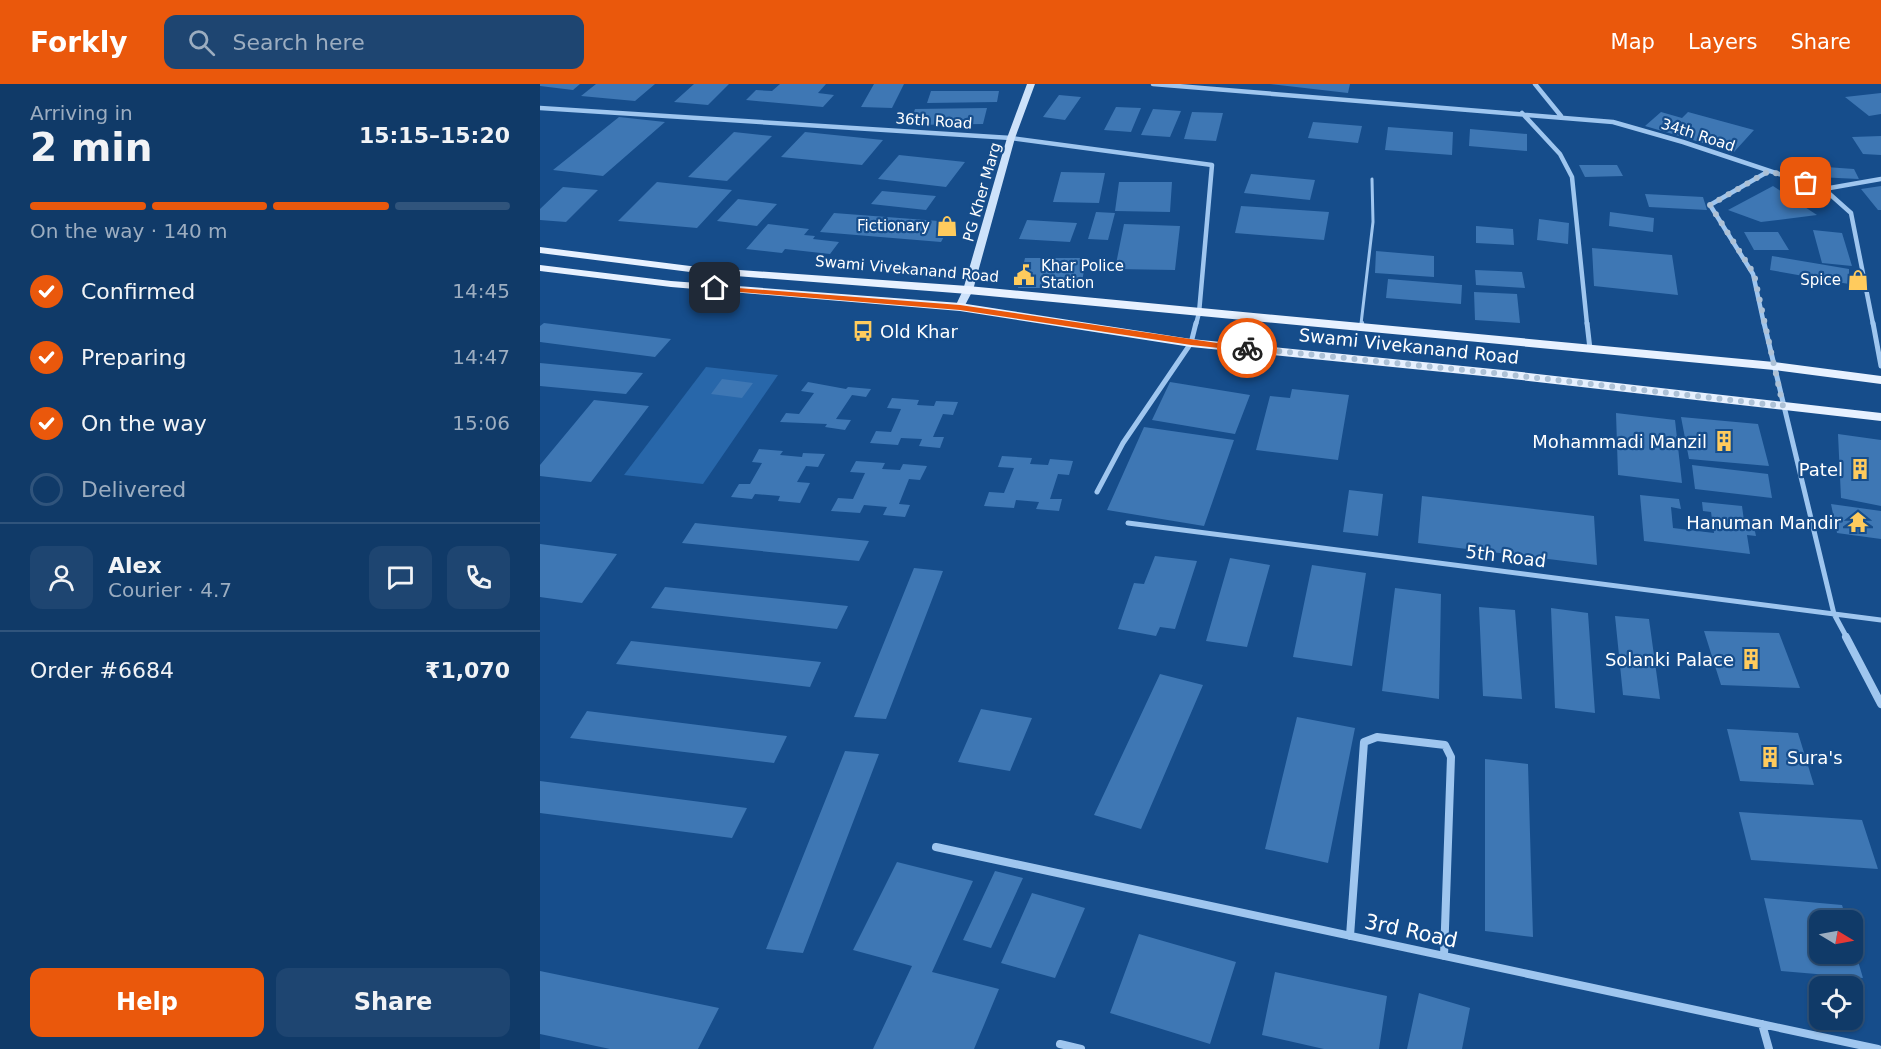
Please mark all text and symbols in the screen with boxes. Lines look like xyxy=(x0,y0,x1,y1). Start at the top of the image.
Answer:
search box xyxy=(164,15,584,69)
text: Forkly xyxy=(30,26,128,59)
icon: search xyxy=(185,26,218,59)
text: Search here xyxy=(233,30,365,55)
text: Map xyxy=(1611,30,1655,54)
text: Layers xyxy=(1688,30,1757,54)
text: Share xyxy=(1790,30,1851,54)
text: Arriving in xyxy=(30,101,133,125)
street label: 36th Road xyxy=(895,109,973,133)
street label: 34th Road xyxy=(1659,115,1737,155)
text: 15:15–15:20 xyxy=(359,123,510,148)
text: 2 min xyxy=(30,125,152,170)
street label: PG Kher Marg xyxy=(959,140,1005,244)
pin xyxy=(1780,157,1831,208)
icon: bag xyxy=(1789,166,1822,199)
shop icon: Fictionary xyxy=(935,214,959,238)
place label: Fictionary xyxy=(857,217,930,235)
text: On the way · 140 m xyxy=(30,219,228,243)
street label: Swami Vivekanand Road xyxy=(814,252,1000,286)
place label: Khar Police Station xyxy=(1041,257,1124,292)
pin xyxy=(689,262,740,313)
public building icon: Khar Police Station xyxy=(1012,263,1036,287)
shop icon: Spice xyxy=(1846,268,1870,292)
icon: home xyxy=(698,271,731,304)
place label: Spice xyxy=(1800,271,1841,289)
icon: check xyxy=(30,275,63,308)
text: Confirmed xyxy=(81,279,195,304)
text: 14:45 xyxy=(452,279,510,303)
courier xyxy=(1217,318,1277,378)
bus stop icon: Old Khar xyxy=(851,319,875,343)
place label: Old Khar xyxy=(880,321,959,342)
street label: Swami Vivekanand Road xyxy=(1298,324,1520,368)
icon: bike xyxy=(1231,332,1264,365)
icon: check xyxy=(30,341,63,374)
text: Preparing xyxy=(81,345,187,370)
text: 14:47 xyxy=(452,345,510,369)
icon: check xyxy=(30,407,63,440)
text: On the way xyxy=(81,411,207,436)
text: 15:06 xyxy=(452,411,510,435)
building icon: Mohammadi Manzil xyxy=(1712,429,1736,453)
place label: Mohammadi Manzil xyxy=(1532,431,1707,452)
building icon: Patel xyxy=(1848,457,1872,481)
place label: Patel xyxy=(1799,459,1843,480)
text: Delivered xyxy=(81,477,186,502)
temple icon: Hanuman Mandir xyxy=(1846,510,1870,534)
place label: Hanuman Mandir xyxy=(1686,512,1842,533)
street label: 5th Road xyxy=(1465,541,1547,571)
button: person xyxy=(30,546,93,609)
button: chat xyxy=(369,546,432,609)
button: phone xyxy=(447,546,510,609)
text: Alex xyxy=(108,553,162,578)
text: Courier · 4.7 xyxy=(108,578,232,602)
building icon: Solanki Palace xyxy=(1739,647,1763,671)
place label: Solanki Palace xyxy=(1605,649,1734,670)
text: Order #6684 xyxy=(30,658,174,683)
text: ₹1,070 xyxy=(425,658,510,683)
building icon: Sura's xyxy=(1758,745,1782,769)
place label: Sura's xyxy=(1787,747,1843,768)
street label: 3rd Road xyxy=(1362,909,1460,953)
north arrow xyxy=(1809,910,1863,964)
map controls xyxy=(1809,910,1863,1030)
button: Help xyxy=(30,968,264,1037)
button: Share xyxy=(276,968,510,1037)
button: locate xyxy=(1809,976,1863,1030)

